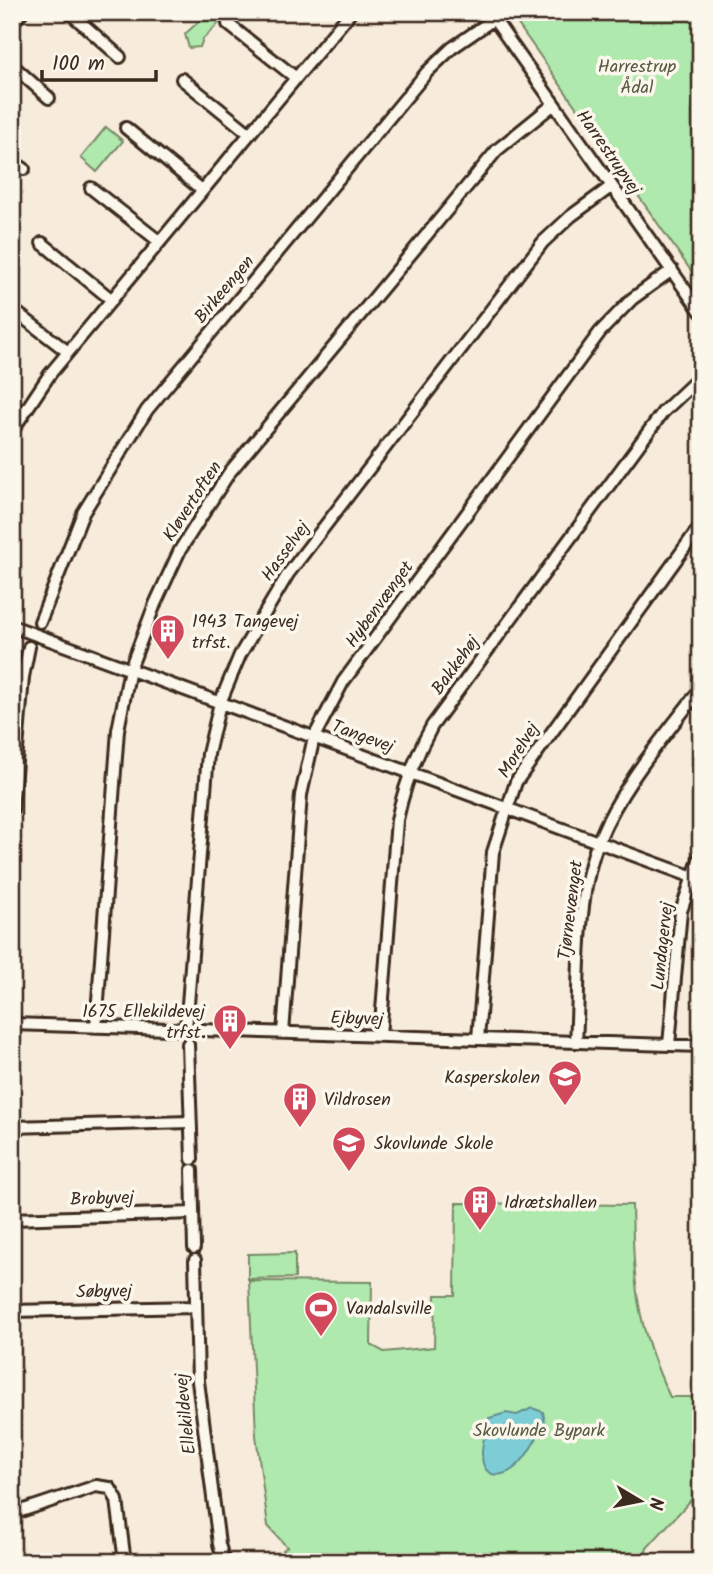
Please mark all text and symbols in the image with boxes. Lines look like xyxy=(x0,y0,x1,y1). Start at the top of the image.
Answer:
scale bar xyxy=(42,38,156,82)
text: 100 m xyxy=(52,48,105,81)
park label: Harrestrup Ådal xyxy=(598,53,677,103)
street label: Harrestrupvej xyxy=(568,104,649,203)
street label: Birkeengen xyxy=(188,249,263,331)
street label: Kløvertoften xyxy=(156,456,230,548)
street label: Hasselvej xyxy=(254,514,319,588)
street label: Hybenvænget xyxy=(339,554,422,655)
place label: 1943 Tangevej trfst. xyxy=(192,608,300,658)
building icon: 1943 Tangevej trfst. xyxy=(149,612,187,661)
street label: Bakkehøj xyxy=(425,629,489,702)
street label: Tangevej xyxy=(327,713,399,763)
street label: Morelvej xyxy=(491,716,549,784)
street label: Tjørnevænget xyxy=(551,858,592,962)
street label: Lundagervej xyxy=(644,899,683,992)
place label: 1675 Ellekildevej trfst. xyxy=(82,998,206,1048)
building icon: 1675 Ellekildevej trfst. xyxy=(211,1002,249,1051)
street label: Ejbyvej xyxy=(330,1004,385,1035)
school or university icon: Kasperskolen xyxy=(546,1058,584,1107)
place label: Kasperskolen xyxy=(444,1064,540,1093)
building icon: Vildrosen xyxy=(281,1080,319,1129)
place label: Vildrosen xyxy=(324,1086,391,1115)
school or university icon: Skovlunde Skole xyxy=(330,1124,368,1173)
place label: Skovlunde Skole xyxy=(374,1130,493,1159)
building icon: Idrætshallen xyxy=(461,1183,499,1232)
street label: Brobyvej xyxy=(70,1184,136,1215)
place label: Idrætshallen xyxy=(504,1189,597,1218)
street label: Søbyvej xyxy=(76,1277,134,1307)
sports icon: Vandalsville xyxy=(302,1289,340,1338)
place label: Vandalsville xyxy=(346,1295,432,1324)
street label: Ellekildevej xyxy=(168,1370,205,1456)
park label: Skovlunde Bypark xyxy=(473,1417,606,1446)
north arrow xyxy=(604,1466,674,1536)
text: N xyxy=(639,1495,671,1512)

